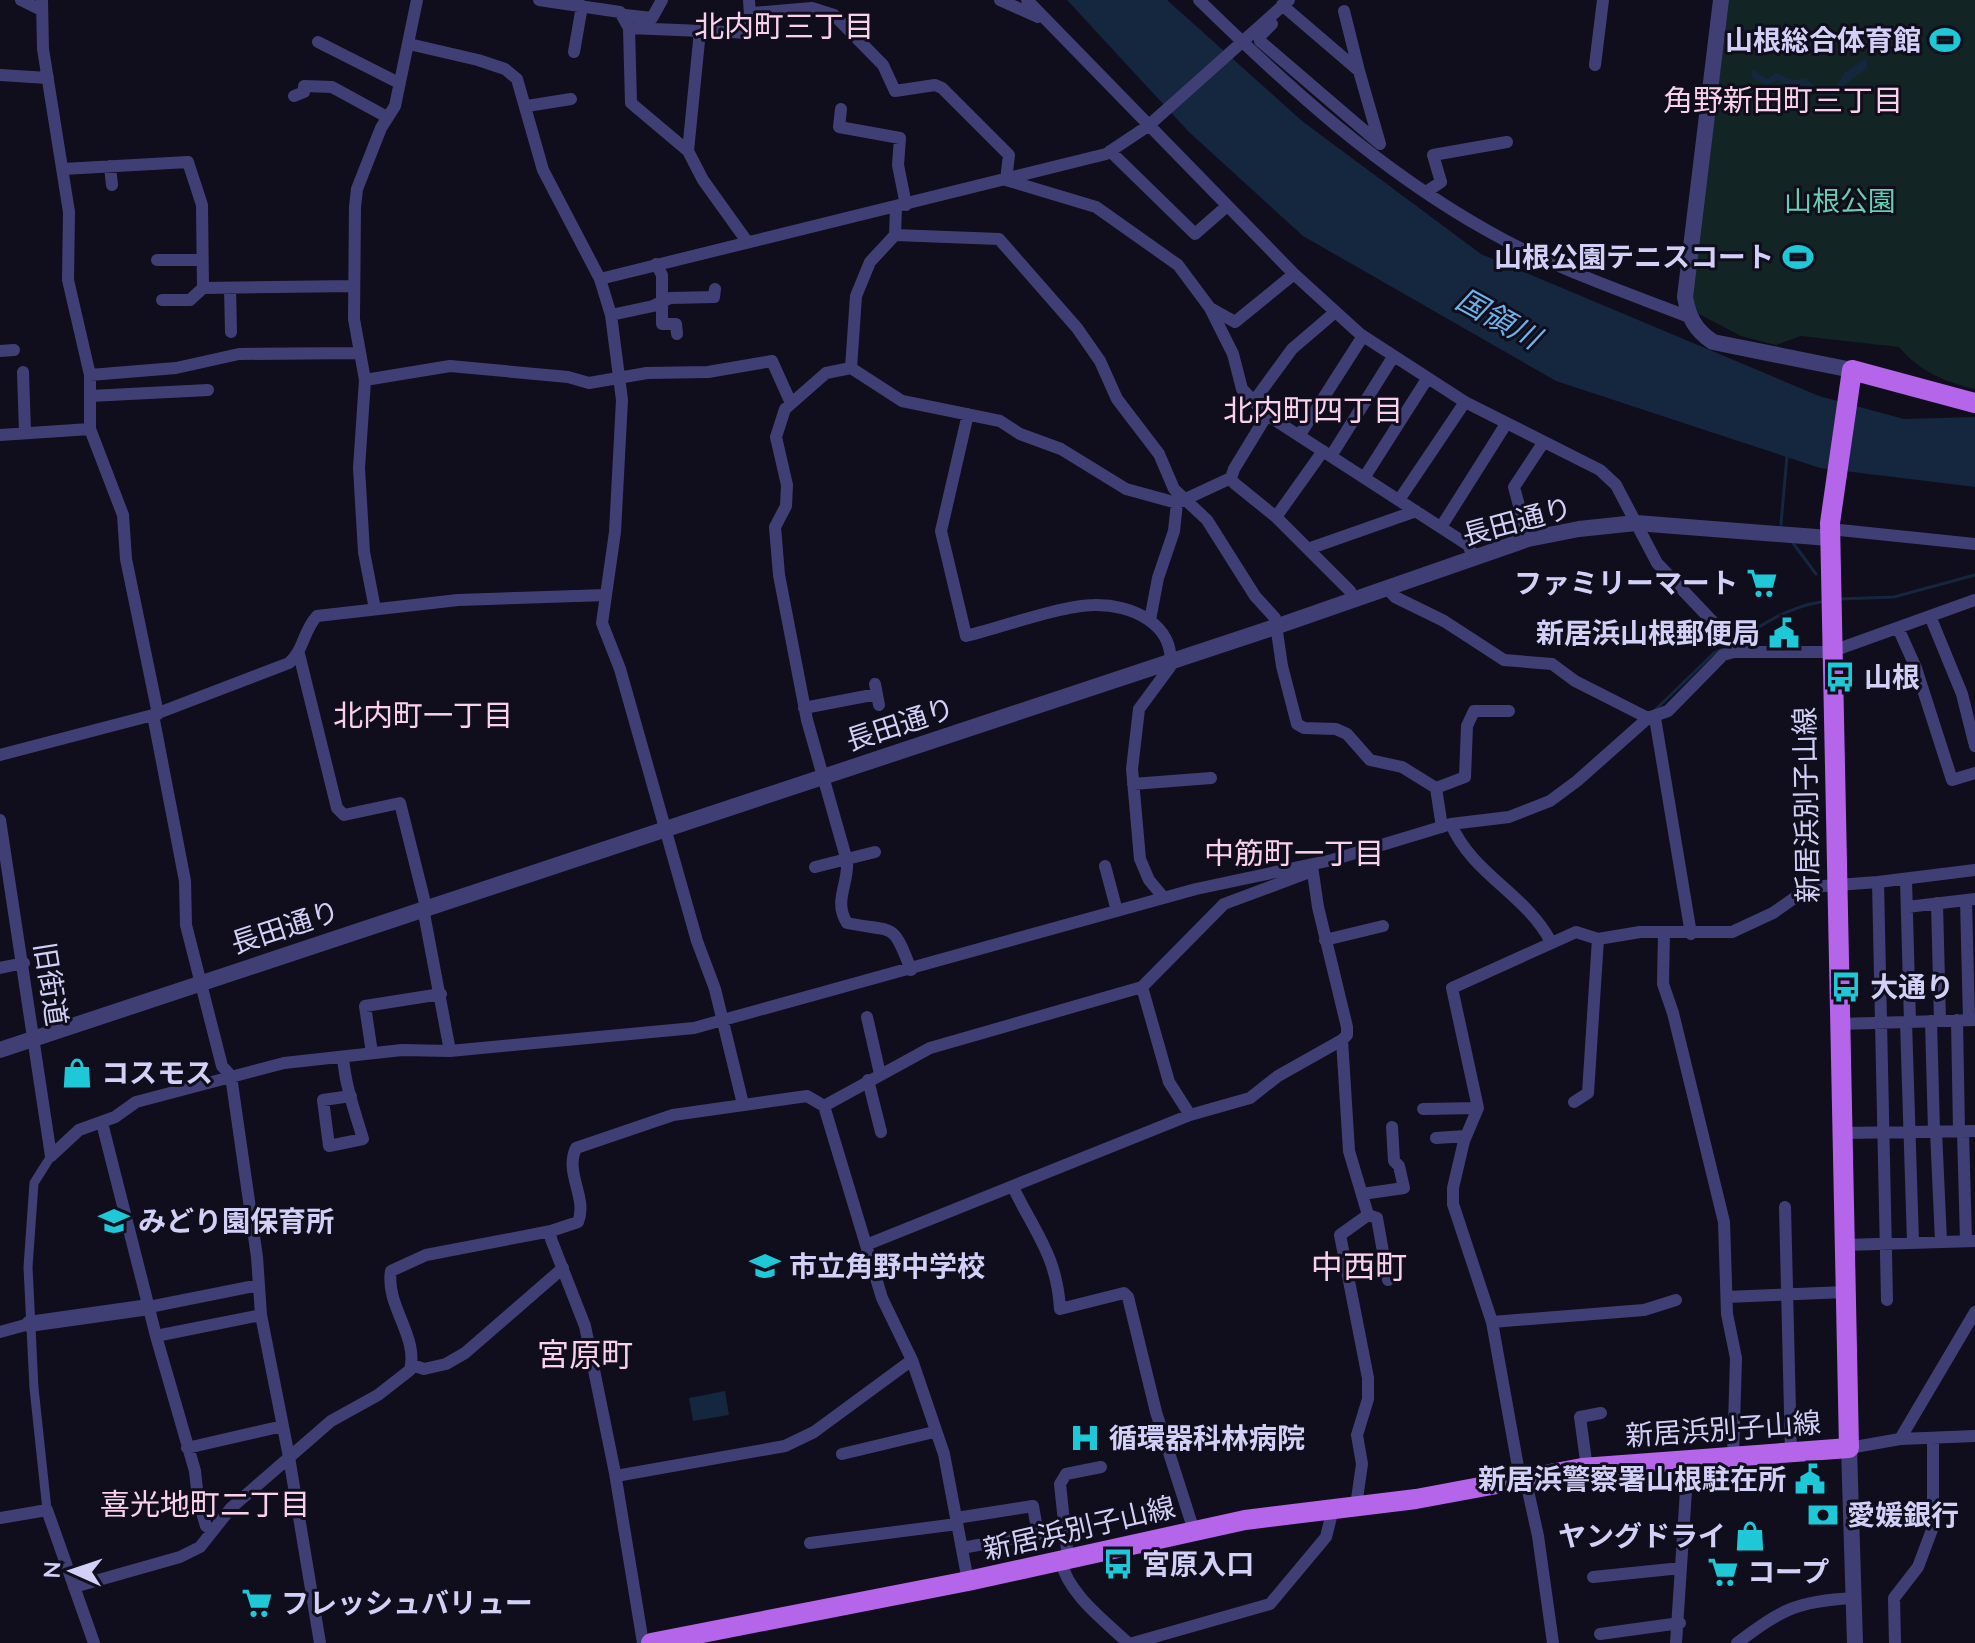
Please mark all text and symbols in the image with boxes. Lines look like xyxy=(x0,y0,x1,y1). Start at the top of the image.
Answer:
district label: 北内町三丁目 xyxy=(694,7,874,43)
place label: 山根総合体育館 xyxy=(1725,22,1921,56)
sports icon: 山根総合体育館 xyxy=(1928,23,1962,57)
district label: 角野新田町三丁目 xyxy=(1663,81,1903,117)
park label: 山根公園 xyxy=(1784,183,1896,217)
place label: 山根公園テニスコート xyxy=(1494,239,1774,273)
sports icon: 山根公園テニスコート xyxy=(1781,240,1815,274)
water label: 国領川 xyxy=(1451,280,1550,356)
district label: 北内町四丁目 xyxy=(1223,391,1403,427)
street label: 長田通り xyxy=(1458,489,1575,551)
place label: ファミリーマート xyxy=(1514,565,1738,599)
supermarket icon: ファミリーマート xyxy=(1745,566,1779,600)
place label: 新居浜山根郵便局 xyxy=(1536,615,1760,649)
public building icon: 新居浜山根郵便局 xyxy=(1767,616,1801,650)
place label: 山根 xyxy=(1864,659,1920,693)
bus stop icon: 山根 xyxy=(1823,660,1857,694)
street label: 長田通り xyxy=(841,690,958,757)
district label: 北内町一丁目 xyxy=(333,696,513,732)
street label: 新居浜別子山線 xyxy=(1786,707,1824,903)
district label: 中筋町一丁目 xyxy=(1204,834,1384,870)
street label: 長田通り xyxy=(226,893,343,960)
street label: 旧街道 xyxy=(29,940,75,1028)
place label: 大通り xyxy=(1870,969,1954,1003)
bus stop icon: 大通り xyxy=(1829,970,1863,1004)
place label: コスモス xyxy=(101,1055,213,1089)
shop icon: コスモス xyxy=(60,1056,94,1090)
place label: みどり園保育所 xyxy=(138,1203,334,1237)
school or university icon: みどり園保育所 xyxy=(97,1204,131,1238)
district label: 中西町 xyxy=(1311,1246,1407,1285)
place label: 市立角野中学校 xyxy=(789,1248,985,1282)
school or university icon: 市立角野中学校 xyxy=(748,1249,782,1283)
district label: 宮原町 xyxy=(537,1334,633,1373)
street label: 新居浜別子山線 xyxy=(1624,1404,1822,1452)
place label: 循環器科林病院 xyxy=(1109,1420,1305,1454)
hospital icon: 循環器科林病院 xyxy=(1068,1421,1102,1455)
place label: 新居浜警察署山根駐在所 xyxy=(1478,1461,1786,1495)
public building icon: 新居浜警察署山根駐在所 xyxy=(1793,1462,1827,1496)
district label: 喜光地町二丁目 xyxy=(100,1485,310,1521)
street label: 新居浜別子山線 xyxy=(979,1488,1178,1566)
place label: 愛媛銀行 xyxy=(1847,1497,1959,1531)
bank icon: 愛媛銀行 xyxy=(1806,1498,1840,1532)
place label: ヤングドライ xyxy=(1558,1518,1726,1552)
shop icon: ヤングドライ xyxy=(1733,1519,1767,1553)
north arrow xyxy=(32,1531,112,1611)
place label: 宮原入口 xyxy=(1142,1546,1254,1580)
bus stop icon: 宮原入口 xyxy=(1101,1547,1135,1581)
place label: コープ xyxy=(1747,1554,1829,1588)
supermarket icon: コープ xyxy=(1706,1555,1740,1589)
text: N xyxy=(38,1561,65,1579)
place label: フレッシュバリュー xyxy=(281,1585,533,1619)
supermarket icon: フレッシュバリュー xyxy=(240,1586,274,1620)

